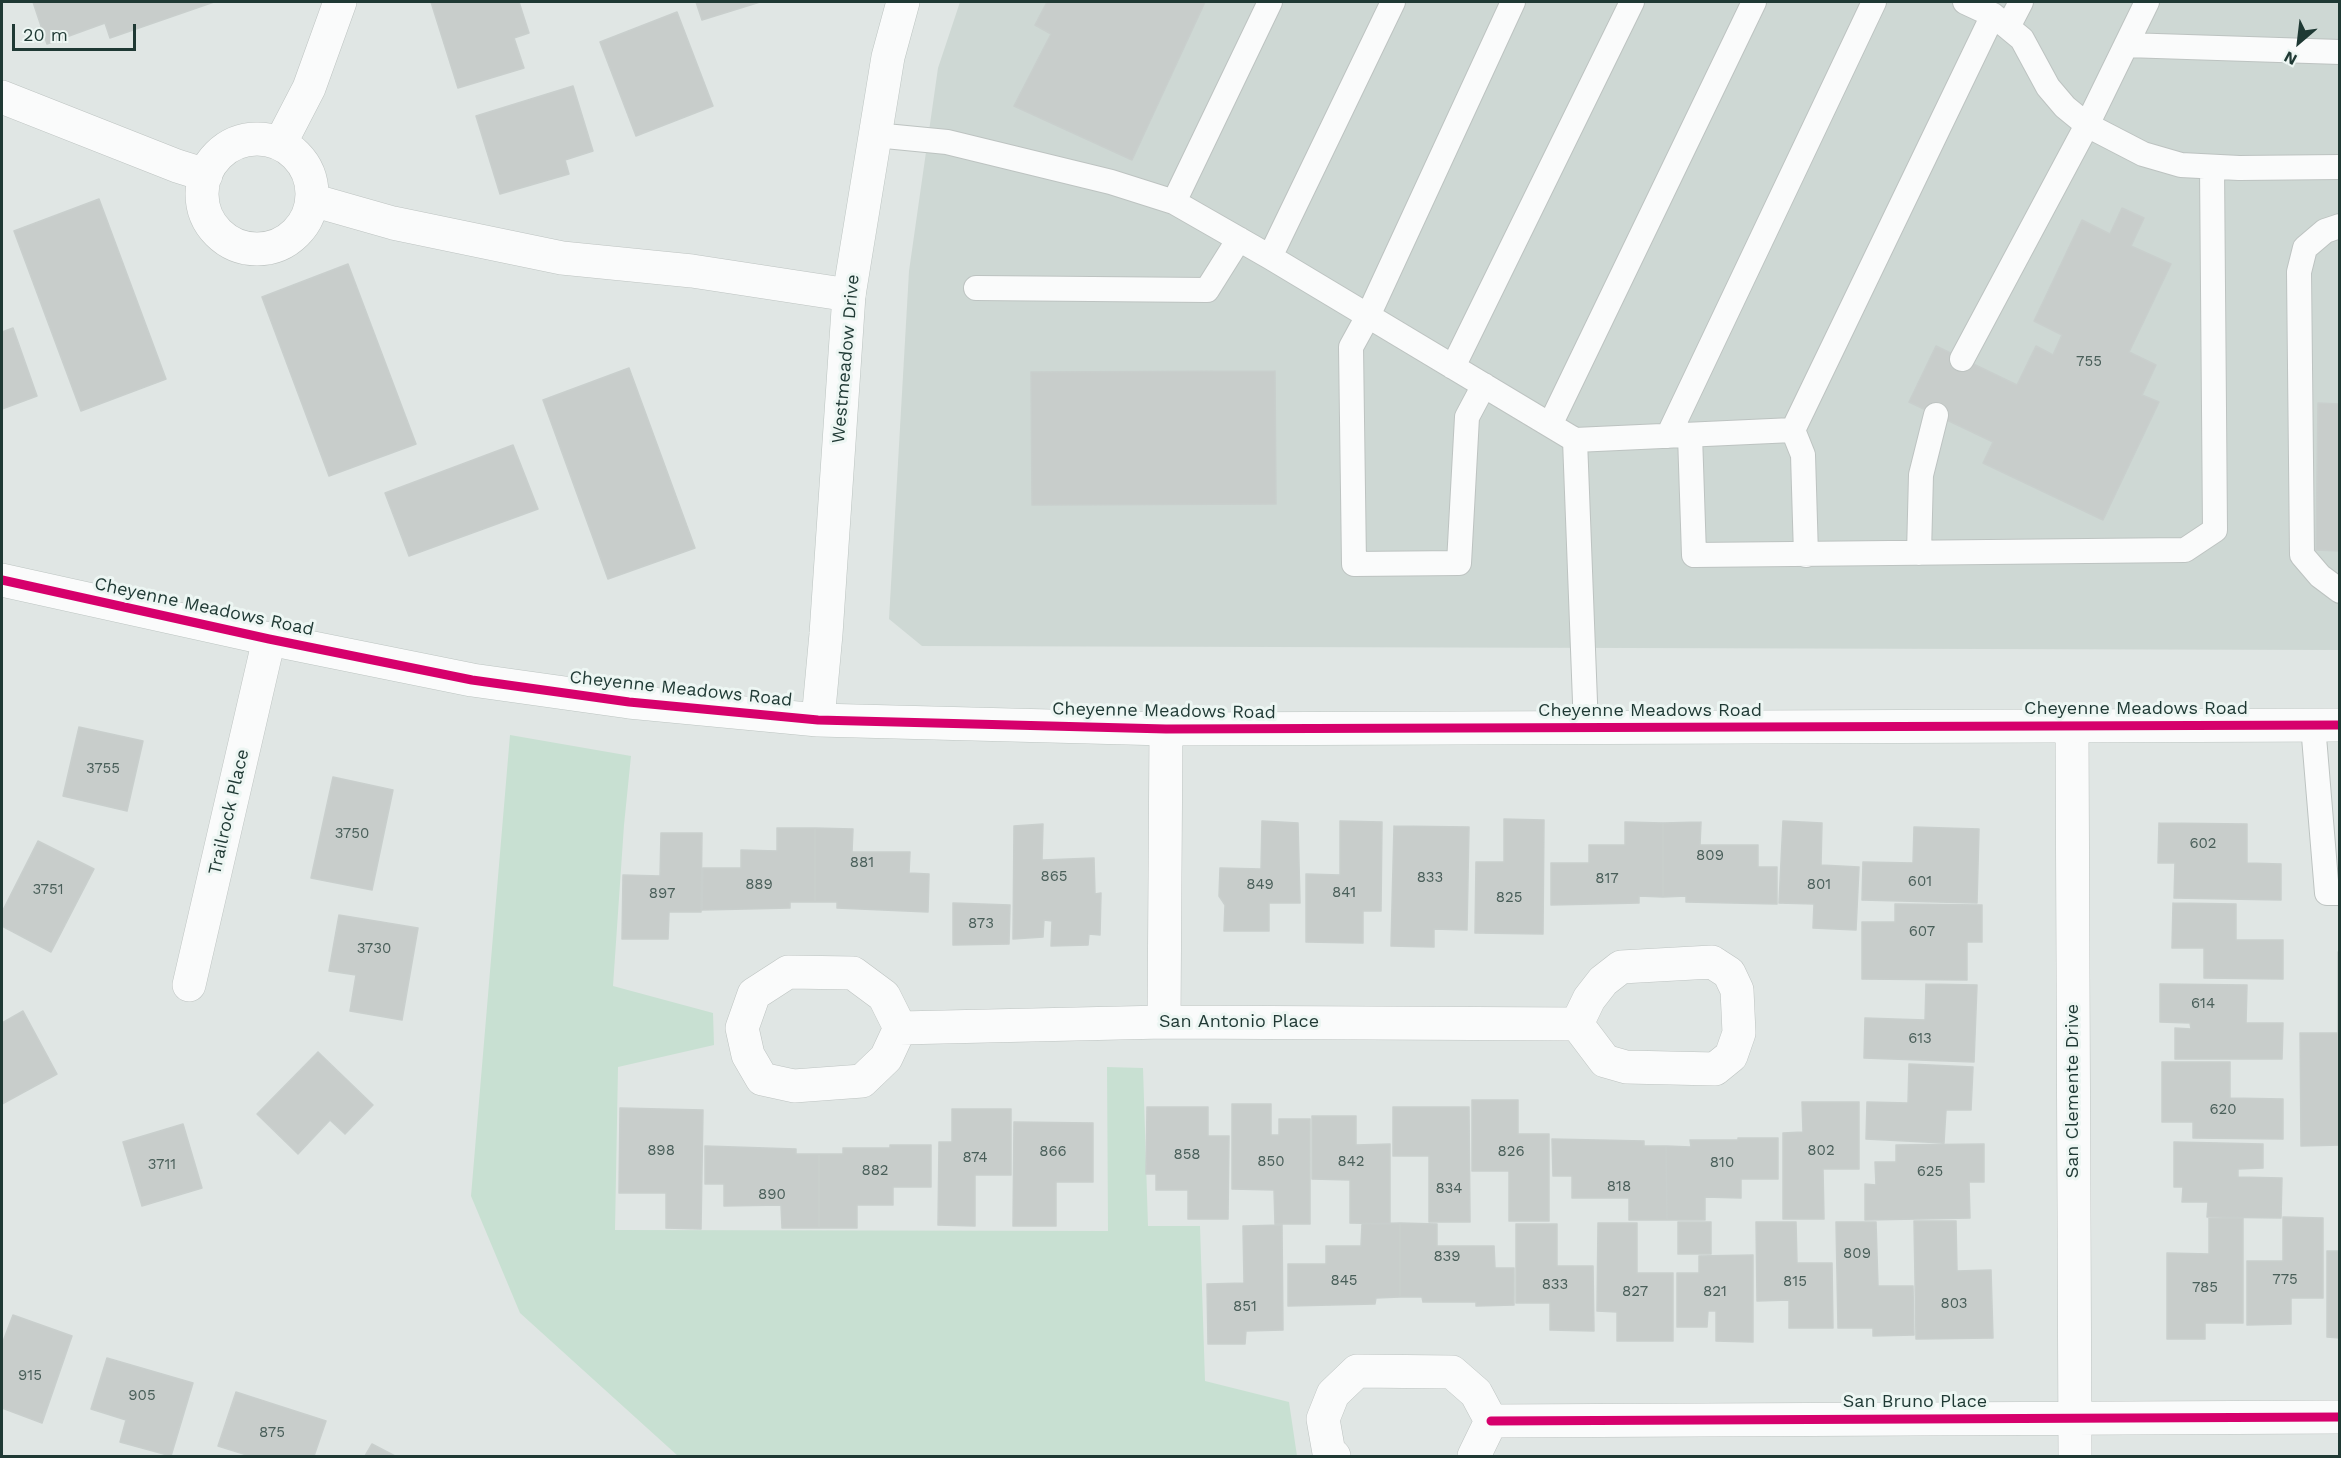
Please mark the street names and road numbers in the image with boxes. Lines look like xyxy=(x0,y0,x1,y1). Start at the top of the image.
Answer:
street label: Westmeadow Drive xyxy=(828,274,864,444)
street label: Cheyenne Meadows Road xyxy=(92,573,316,641)
street label: Cheyenne Meadows Road xyxy=(569,667,793,711)
street label: Cheyenne Meadows Road xyxy=(1052,698,1276,724)
street label: Cheyenne Meadows Road xyxy=(2024,698,2248,720)
street label: Cheyenne Meadows Road xyxy=(1538,700,1762,722)
street label: Trailrock Place xyxy=(204,747,254,877)
street label: San Clemente Drive xyxy=(2062,1004,2084,1178)
street label: San Antonio Place xyxy=(1159,1011,1319,1033)
street label: San Bruno Place xyxy=(1843,1391,1987,1413)

